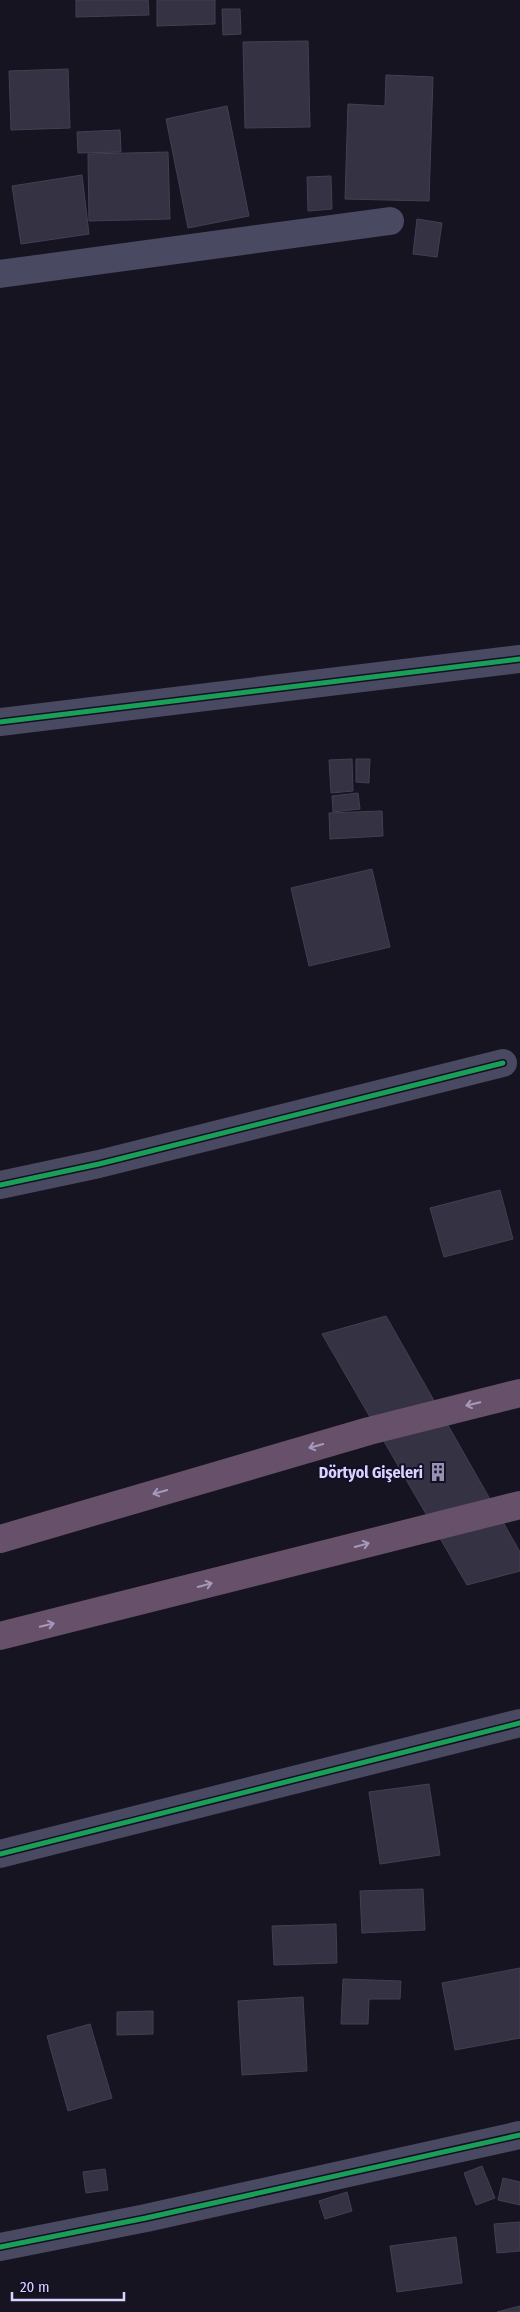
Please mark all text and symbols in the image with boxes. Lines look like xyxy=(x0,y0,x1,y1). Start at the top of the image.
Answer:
one-way arrow xyxy=(465,1400,481,1409)
one-way arrow xyxy=(308,1442,324,1452)
building icon: Dörtyol Gişeleri xyxy=(427,1461,449,1483)
place label: Dörtyol Gişeleri xyxy=(319,1463,423,1483)
one-way arrow xyxy=(152,1487,168,1497)
one-way arrow xyxy=(354,1539,370,1549)
one-way arrow xyxy=(197,1580,213,1589)
one-way arrow xyxy=(39,1620,55,1629)
scale bar xyxy=(12,2270,125,2302)
text: 20 m xyxy=(20,2278,50,2296)

